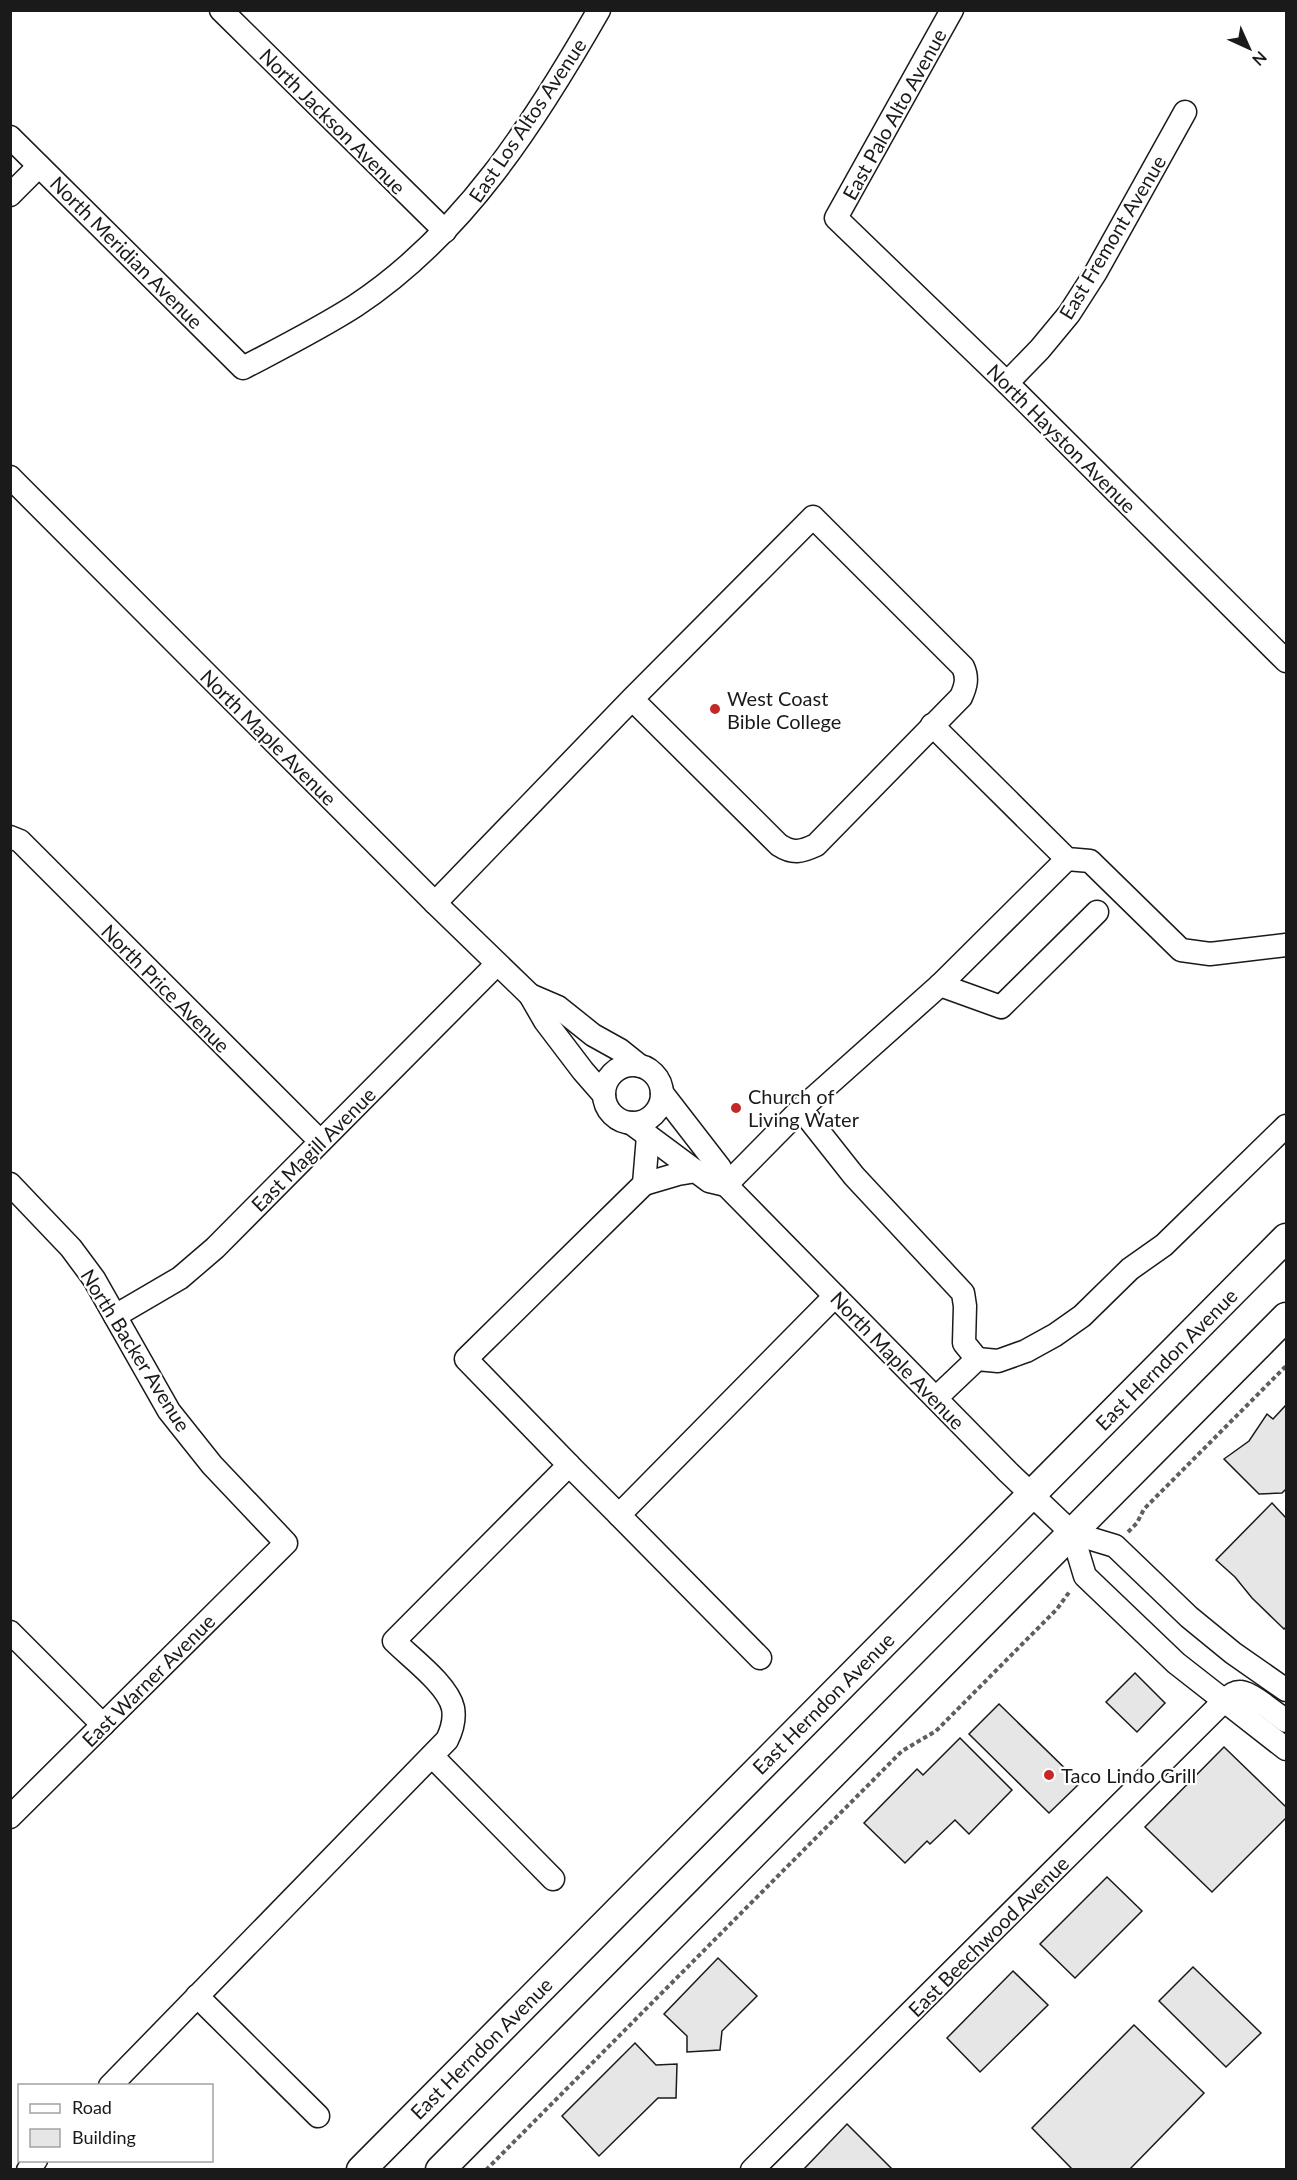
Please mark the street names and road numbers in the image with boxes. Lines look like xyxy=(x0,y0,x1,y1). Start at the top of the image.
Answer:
street label: East Palo Alto Avenue xyxy=(837,24,951,204)
street label: East Los Altos Avenue xyxy=(463,34,591,206)
street label: North Jackson Avenue xyxy=(255,43,411,199)
street label: East Fremont Avenue xyxy=(1054,151,1170,323)
street label: North Meridian Avenue xyxy=(46,171,208,333)
street label: North Hayston Avenue xyxy=(983,359,1141,517)
street label: North Maple Avenue xyxy=(196,664,342,810)
street label: North Price Avenue xyxy=(97,919,235,1057)
street label: East Magill Avenue xyxy=(246,1082,380,1216)
street label: North Backer Avenue xyxy=(76,1264,196,1436)
street label: East Herndon Avenue xyxy=(1090,1283,1242,1435)
street label: North Maple Avenue xyxy=(826,1286,970,1434)
street label: East Warner Avenue xyxy=(77,1609,219,1751)
street label: East Herndon Avenue xyxy=(747,1627,899,1779)
street label: East Beechwood Avenue xyxy=(903,1851,1073,2021)
street label: East Herndon Avenue xyxy=(405,1972,557,2124)

